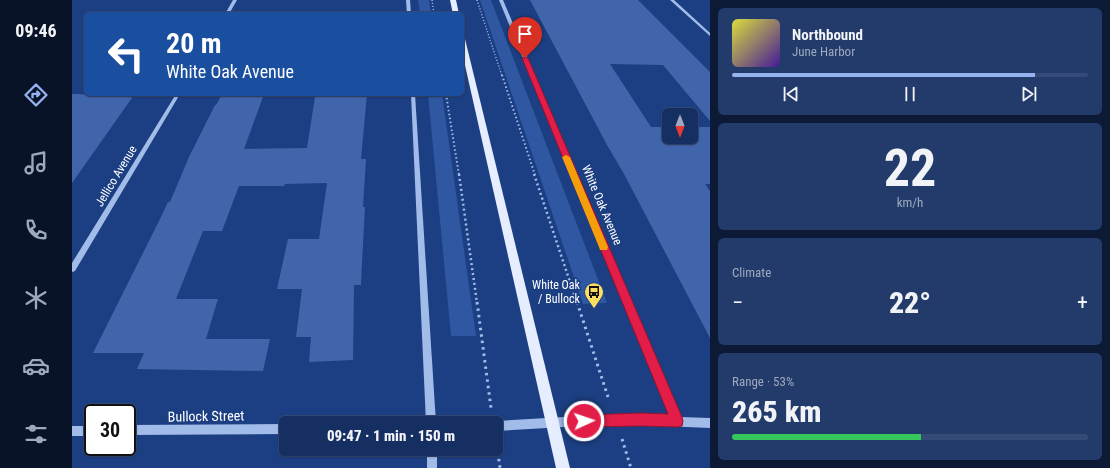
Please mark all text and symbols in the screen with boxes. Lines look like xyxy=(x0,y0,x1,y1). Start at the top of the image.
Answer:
pin xyxy=(508,17,542,58)
text: 09:46 xyxy=(15,20,57,41)
icon: arrive xyxy=(514,23,536,45)
text: Northbound xyxy=(792,26,863,44)
text: 20 m xyxy=(166,27,222,60)
icon: left xyxy=(100,28,152,80)
text: June Harbor xyxy=(792,44,855,59)
text: White Oak Avenue xyxy=(166,61,294,82)
icon: directions xyxy=(22,81,50,109)
icon: previous xyxy=(780,83,802,105)
icon: pause xyxy=(899,83,921,105)
icon: next xyxy=(1018,83,1040,105)
north arrow xyxy=(662,108,698,144)
map controls xyxy=(662,108,698,144)
text: 22 xyxy=(884,138,936,199)
street label: Jellico Avenue xyxy=(92,143,140,209)
icon: music xyxy=(22,149,50,177)
street label: White Oak Avenue xyxy=(579,163,625,247)
text: km/h xyxy=(897,195,923,210)
icon: phone xyxy=(22,216,50,244)
text: Climate xyxy=(732,265,771,280)
place label: White Oak / Bullock xyxy=(532,278,581,306)
bus stop icon: White Oak / Bullock xyxy=(583,281,605,309)
icon: climate xyxy=(22,284,50,312)
text: 22° xyxy=(889,285,931,320)
text: − xyxy=(732,290,743,315)
text: + xyxy=(1077,290,1088,315)
icon: car xyxy=(22,352,50,380)
text: Range · 53% xyxy=(732,374,794,389)
text: 265 km xyxy=(732,394,821,429)
position arrow xyxy=(563,400,605,442)
speed limit sign: 30 xyxy=(84,404,136,456)
street label: Bullock Street xyxy=(168,407,244,425)
icon: filters xyxy=(22,420,50,448)
text: 09:47 · 1 min · 150 m xyxy=(327,427,455,445)

